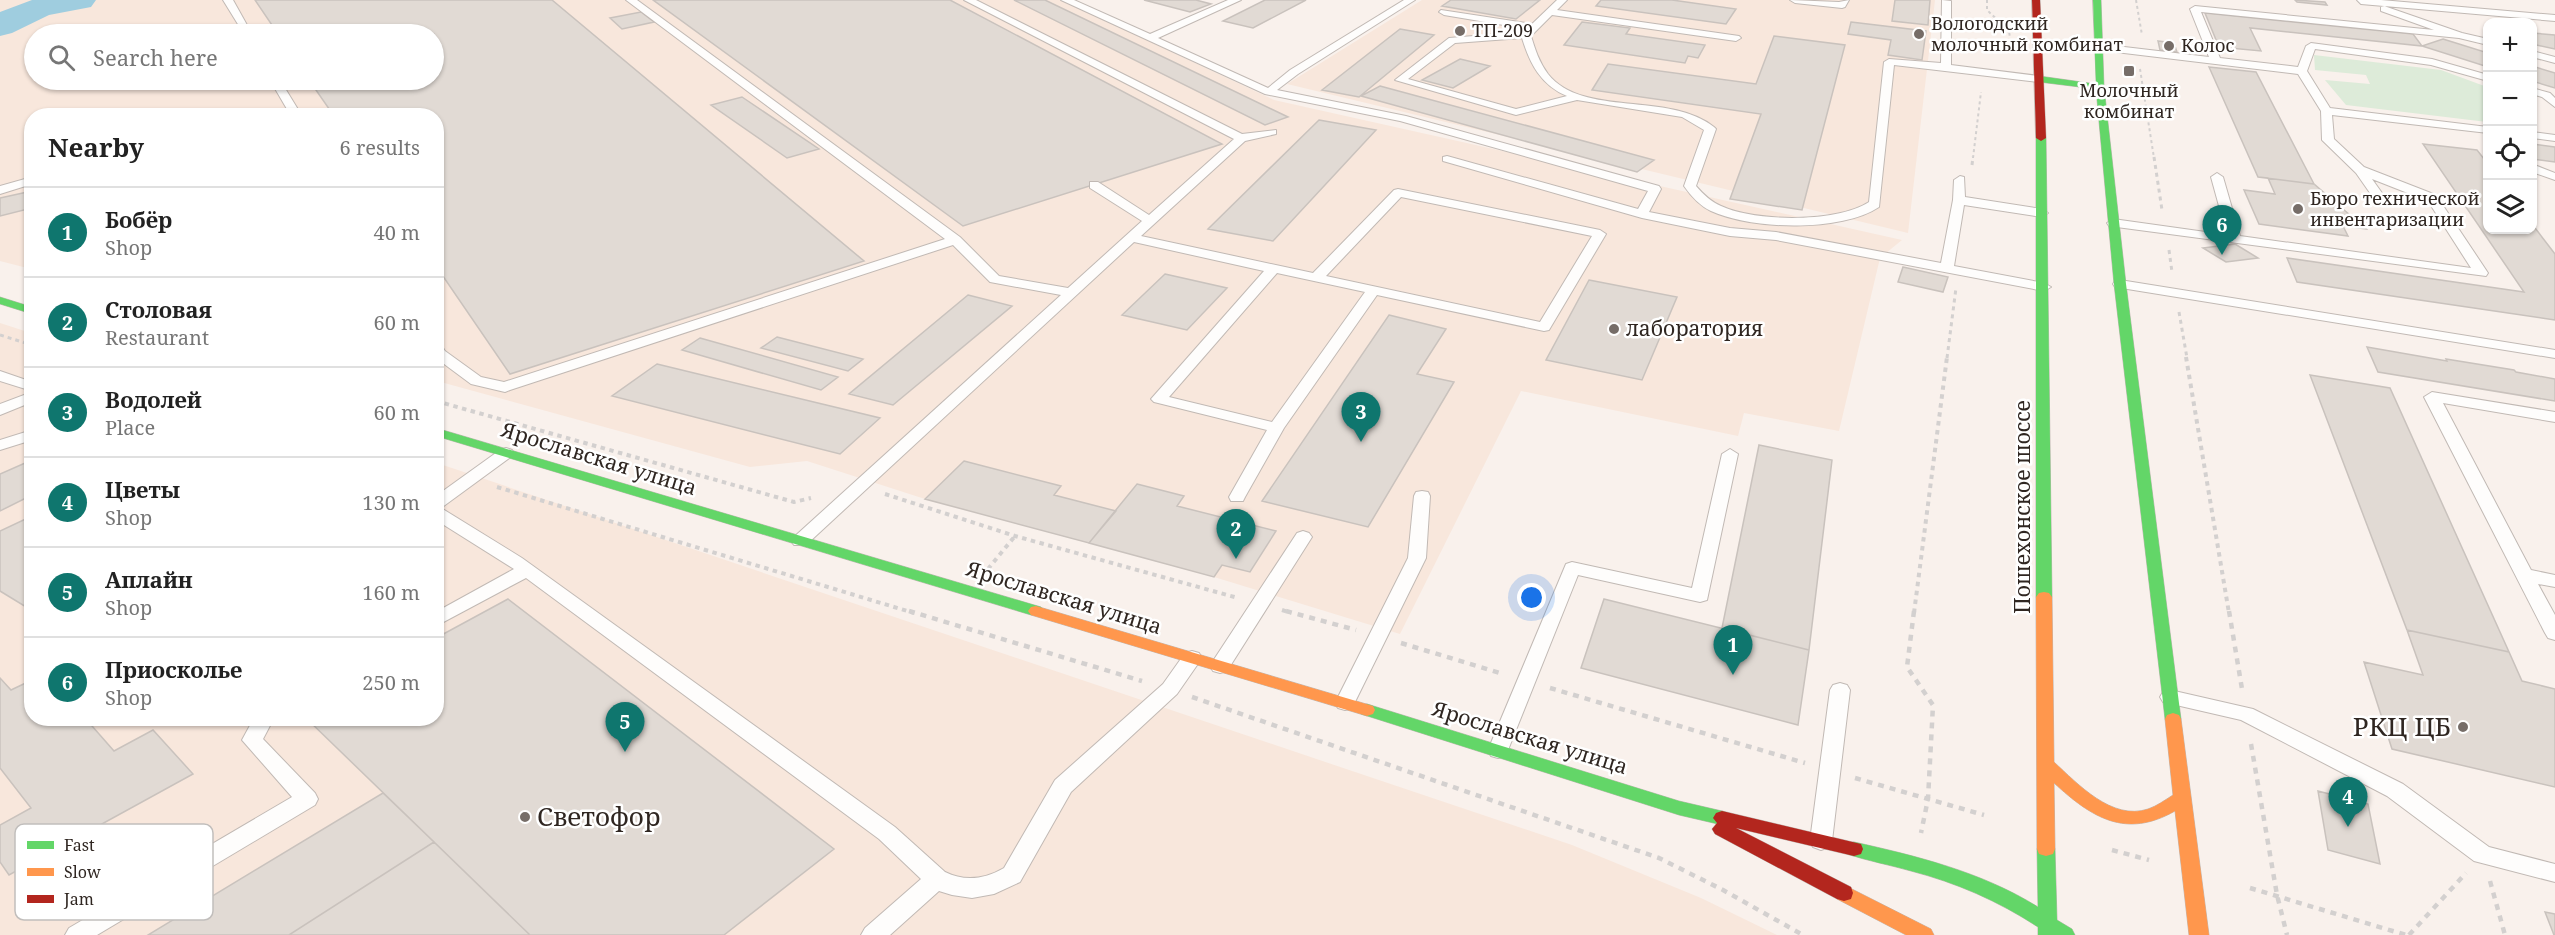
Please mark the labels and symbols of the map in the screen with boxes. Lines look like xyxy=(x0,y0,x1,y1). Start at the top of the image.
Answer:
place label: Вологодский молочный комбинат xyxy=(1931,11,2124,56)
place label: ТП-209 xyxy=(1472,18,1533,42)
marker: ТП-209 xyxy=(1453,24,1467,38)
marker: Вологодский молочный комбинат xyxy=(1912,27,1926,41)
place label: Колос xyxy=(2181,33,2235,57)
marker: Колос xyxy=(2162,39,2176,53)
marker: Молочный комбинат xyxy=(2122,64,2136,78)
place label: Молочный комбинат xyxy=(2079,78,2179,123)
place label: Бюро технической инвентаризации xyxy=(2310,186,2480,231)
marker: Бюро технической инвентаризации xyxy=(2291,202,2305,216)
pin: 6 xyxy=(2202,206,2242,255)
place label: лаборатория xyxy=(1626,314,1763,342)
marker: лаборатория xyxy=(1607,322,1621,336)
pin: 3 xyxy=(1342,392,1380,442)
street label: Пошехонское шоссе xyxy=(2008,400,2036,614)
street label: Ярославская улица xyxy=(497,415,701,501)
pin: 2 xyxy=(1216,510,1256,559)
street label: Ярославская улица xyxy=(962,554,1166,640)
your location xyxy=(1517,583,1546,612)
pin: 1 xyxy=(1714,626,1752,675)
street label: Ярославская улица xyxy=(1428,694,1632,780)
pin: 5 xyxy=(606,702,644,752)
place label: РКЦ ЦБ xyxy=(2353,708,2451,744)
marker: РКЦ ЦБ xyxy=(2456,720,2470,734)
pin: 4 xyxy=(2328,778,2368,827)
place label: Светофор xyxy=(537,798,660,834)
marker: Светофор xyxy=(518,810,532,824)
legend xyxy=(15,824,213,920)
text: Fast xyxy=(64,834,95,856)
text: Slow xyxy=(64,861,101,883)
text: Jam xyxy=(63,888,94,910)

